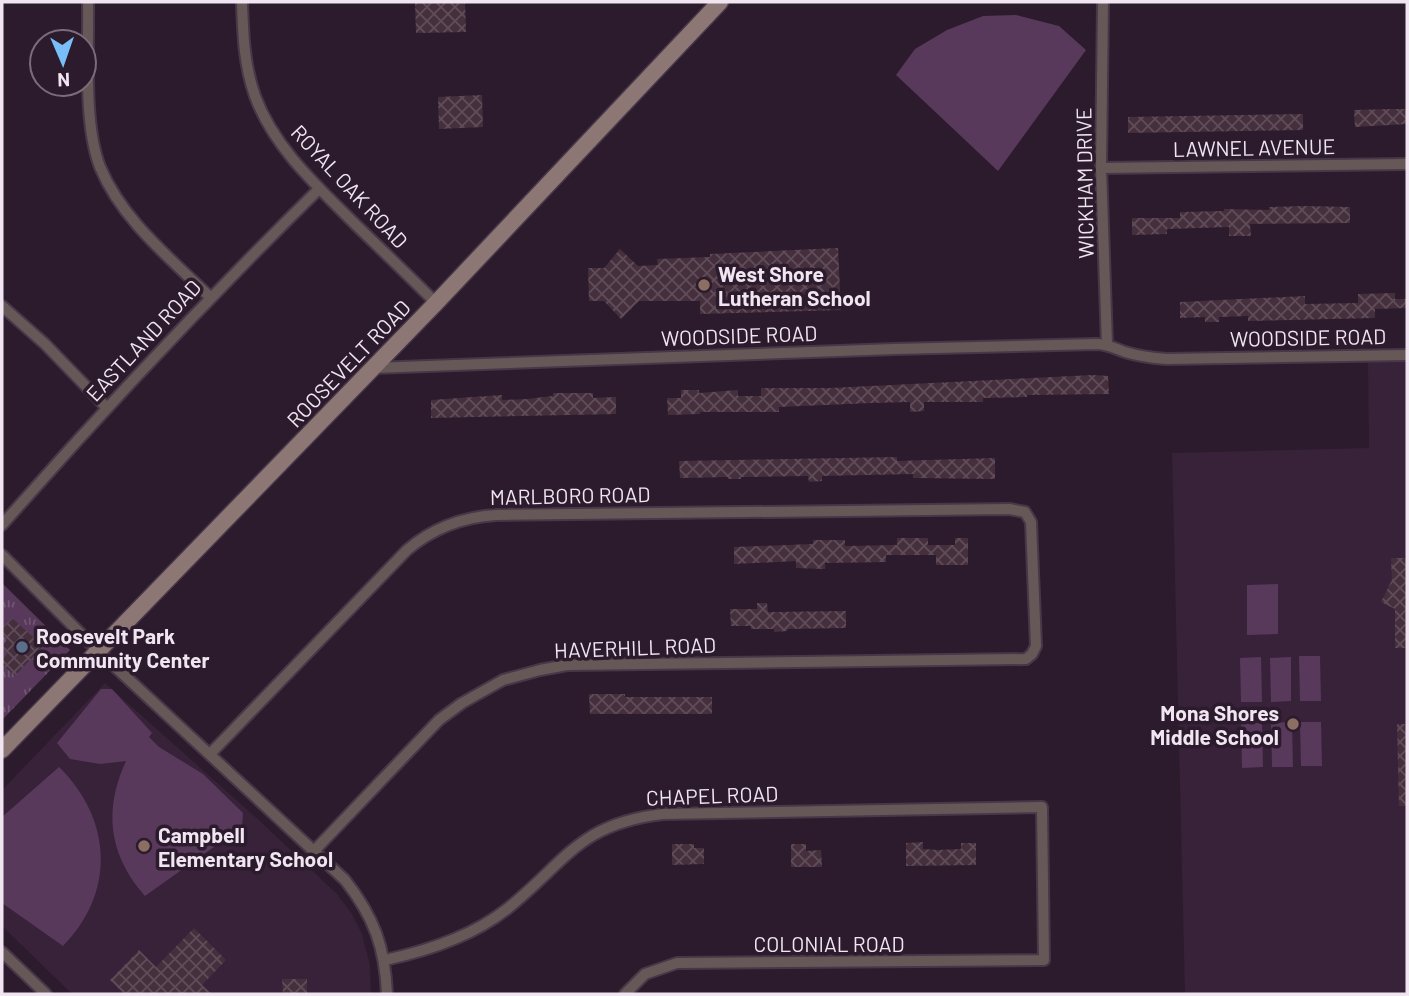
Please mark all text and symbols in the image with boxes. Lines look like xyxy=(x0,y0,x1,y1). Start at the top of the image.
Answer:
north arrow xyxy=(28,28,98,98)
text: N xyxy=(57,69,70,92)
street label: WICKHAM DRIVE xyxy=(1070,107,1098,259)
street label: ROYAL OAK ROAD xyxy=(287,119,413,253)
street label: LAWNEL AVENUE xyxy=(1173,133,1335,161)
place label: West Shore Lutheran School xyxy=(718,261,871,310)
street label: EASTLAND ROAD xyxy=(80,274,206,406)
marker: West Shore Lutheran School xyxy=(696,277,712,293)
street label: ROOSEVELT ROAD xyxy=(281,294,415,432)
street label: WOODSIDE ROAD xyxy=(660,320,818,350)
street label: WOODSIDE ROAD xyxy=(1230,323,1386,351)
street label: MARLBORO ROAD xyxy=(490,481,650,509)
place label: Roosevelt Park Community Center xyxy=(36,623,210,672)
street label: HAVERHILL ROAD xyxy=(554,632,716,662)
marker: Roosevelt Park Community Center xyxy=(14,639,30,655)
place label: Mona Shores Middle School xyxy=(1150,700,1279,749)
marker: Mona Shores Middle School xyxy=(1285,716,1301,732)
street label: CHAPEL ROAD xyxy=(645,780,779,810)
place label: Campbell Elementary School xyxy=(158,822,333,871)
marker: Campbell Elementary School xyxy=(136,838,152,854)
street label: COLONIAL ROAD xyxy=(754,931,904,956)

